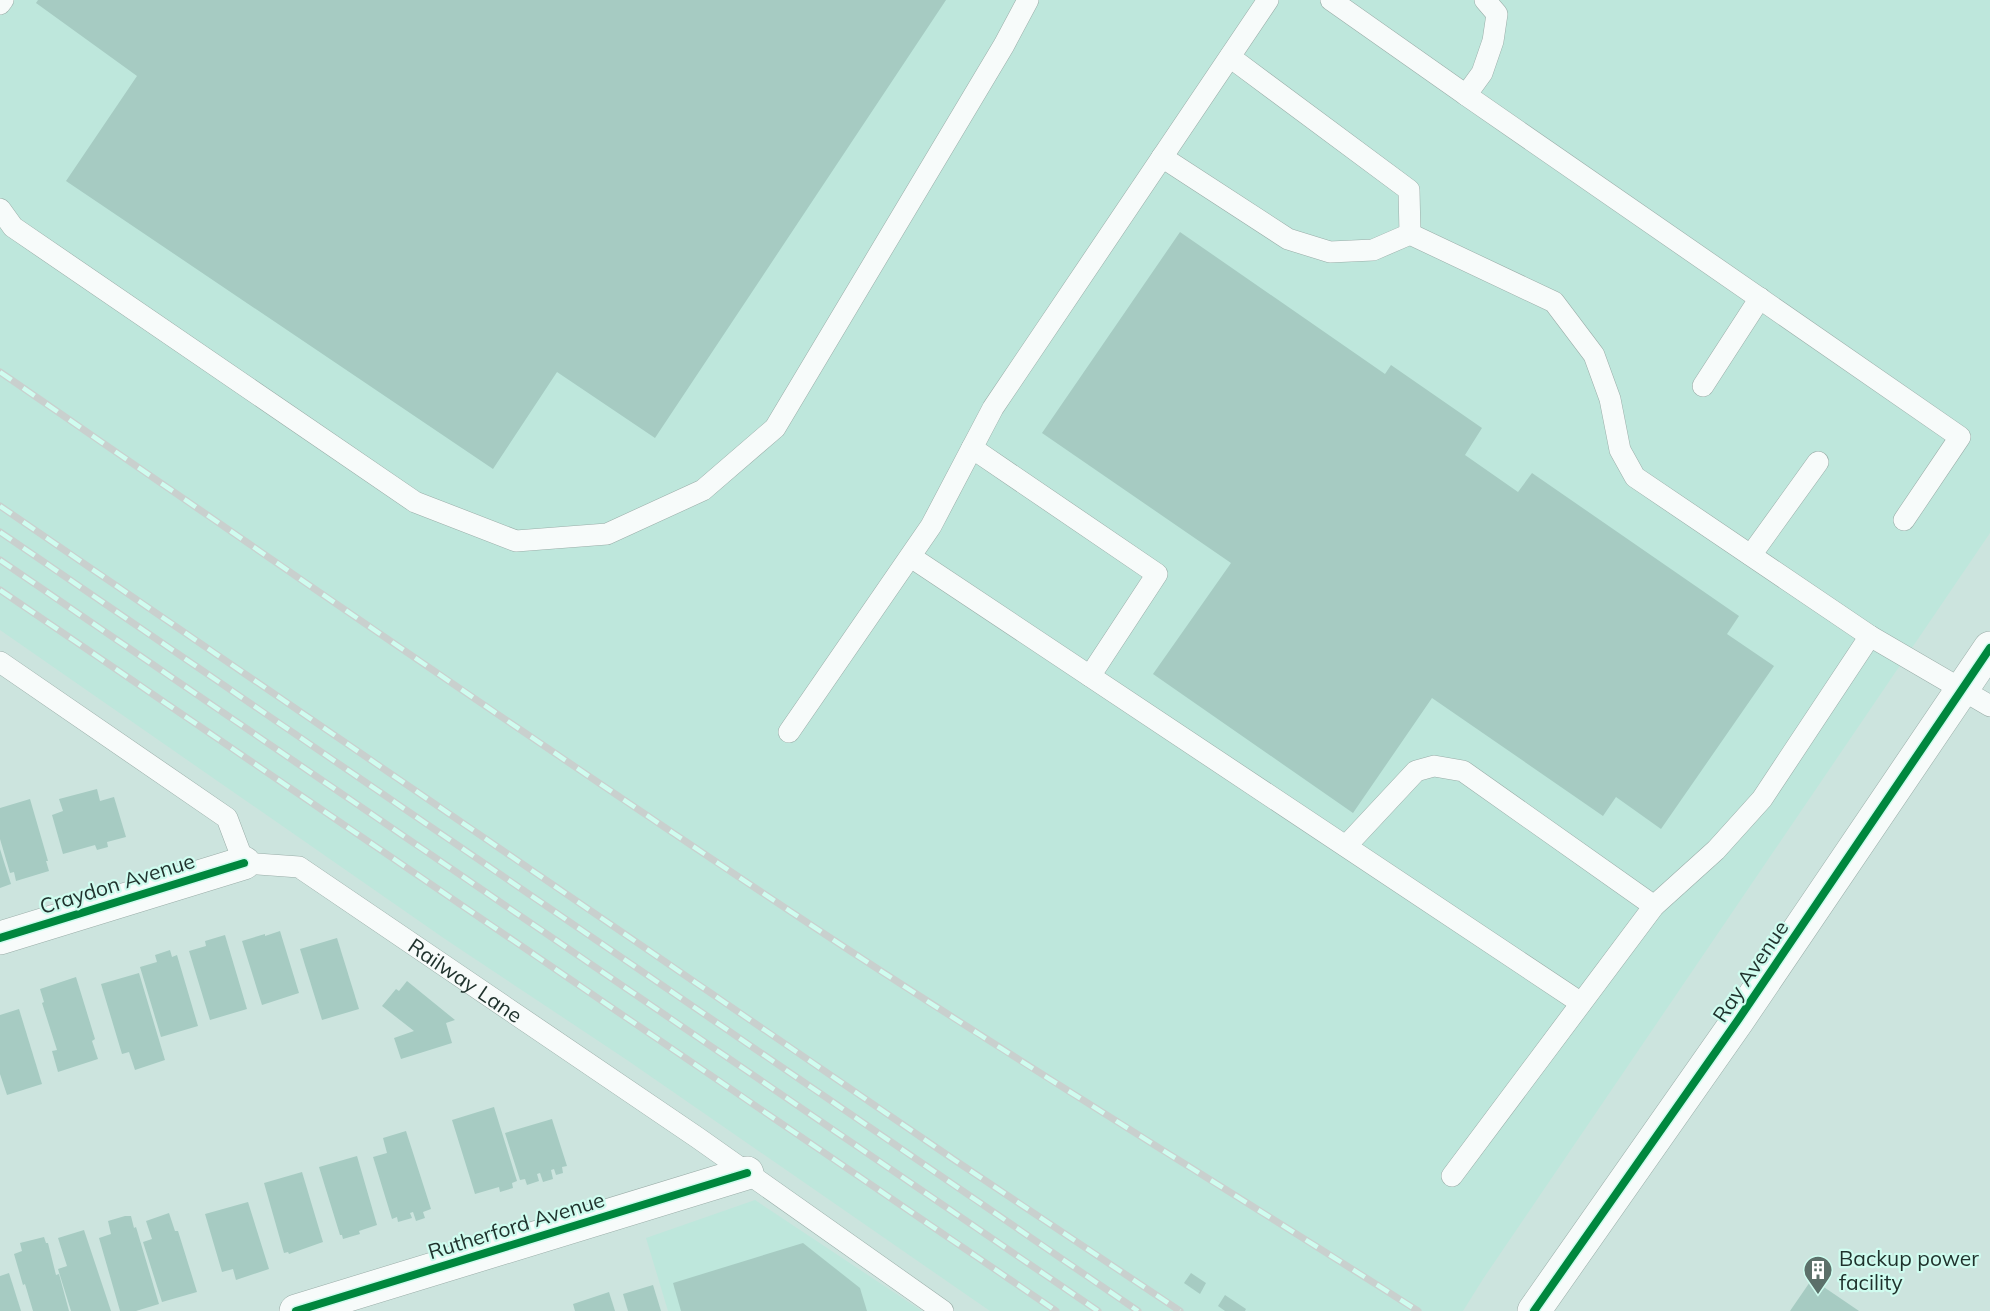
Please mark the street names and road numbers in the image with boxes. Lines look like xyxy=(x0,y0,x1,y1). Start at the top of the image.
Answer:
street label: Craydon Avenue xyxy=(36,847,198,919)
street label: Ray Avenue xyxy=(1707,915,1793,1027)
street label: Railway Lane xyxy=(404,932,527,1028)
street label: Rutherford Avenue xyxy=(424,1186,608,1264)

